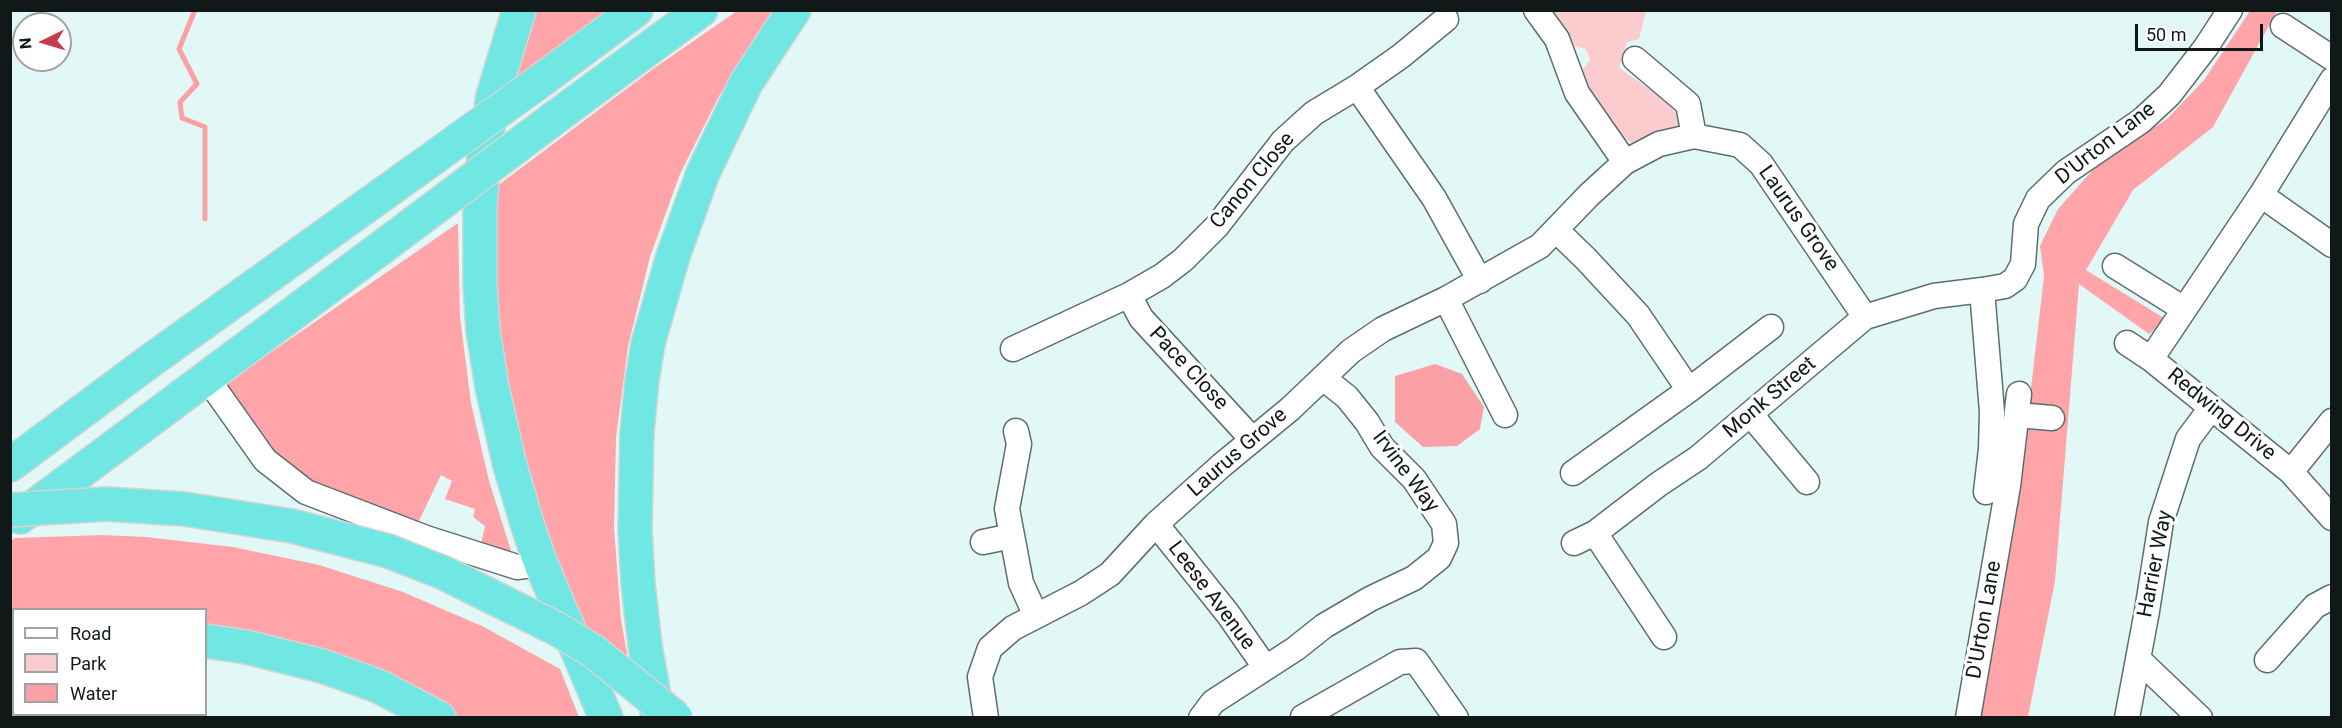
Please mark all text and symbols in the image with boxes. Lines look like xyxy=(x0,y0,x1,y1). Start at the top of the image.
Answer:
north arrow xyxy=(12,12,72,72)
scale bar xyxy=(2138,12,2266,50)
text: 50 m xyxy=(2146,24,2186,45)
text: N xyxy=(16,37,36,50)
street label: D'Urton Lane xyxy=(2051,97,2161,191)
street label: Canon Close xyxy=(1205,128,1301,234)
street label: Laurus Grove xyxy=(1752,161,1844,277)
street label: Pace Close xyxy=(1143,322,1233,416)
street label: Monk Street xyxy=(1719,352,1821,444)
street label: Redwing Drive xyxy=(2162,363,2280,467)
street label: Laurus Grove xyxy=(1183,403,1293,503)
street label: Irvine Way xyxy=(1366,426,1444,518)
street label: Harrier Way xyxy=(2133,508,2179,620)
street label: Leese Avenue xyxy=(1162,537,1260,655)
street label: D'Urton Lane xyxy=(1962,559,2008,681)
legend xyxy=(12,608,207,716)
text: Road xyxy=(70,623,111,644)
text: Park xyxy=(70,653,106,674)
text: Water xyxy=(70,683,117,704)

